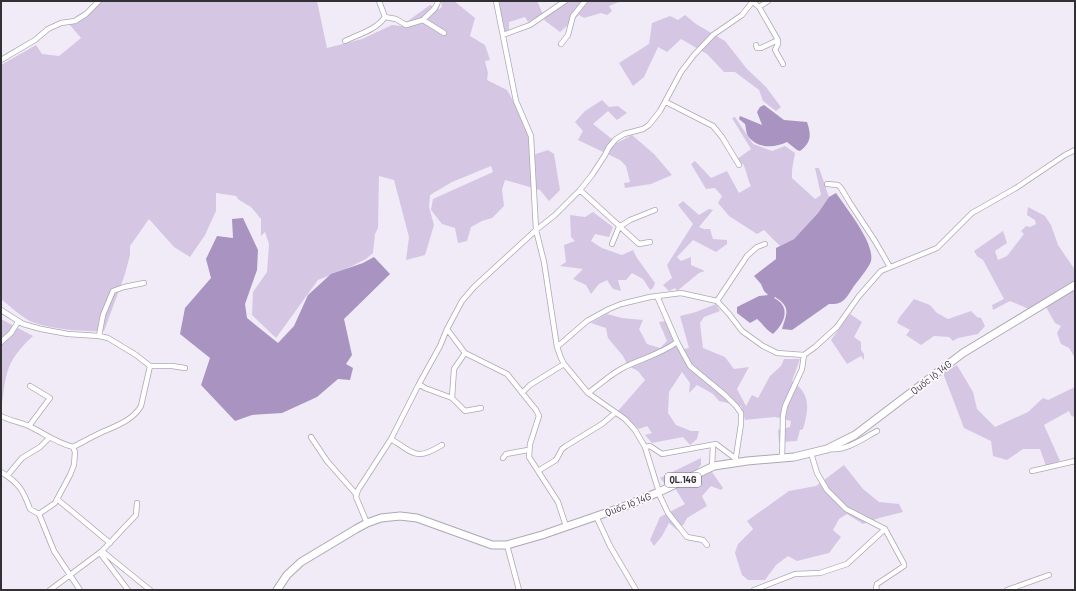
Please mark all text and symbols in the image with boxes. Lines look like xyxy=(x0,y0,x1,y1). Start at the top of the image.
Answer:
street label: Quốc lộ 14G xyxy=(908,357,954,397)
road number: QL.14G xyxy=(665,473,701,487)
street label: Quốc lộ 14G xyxy=(603,490,653,518)

